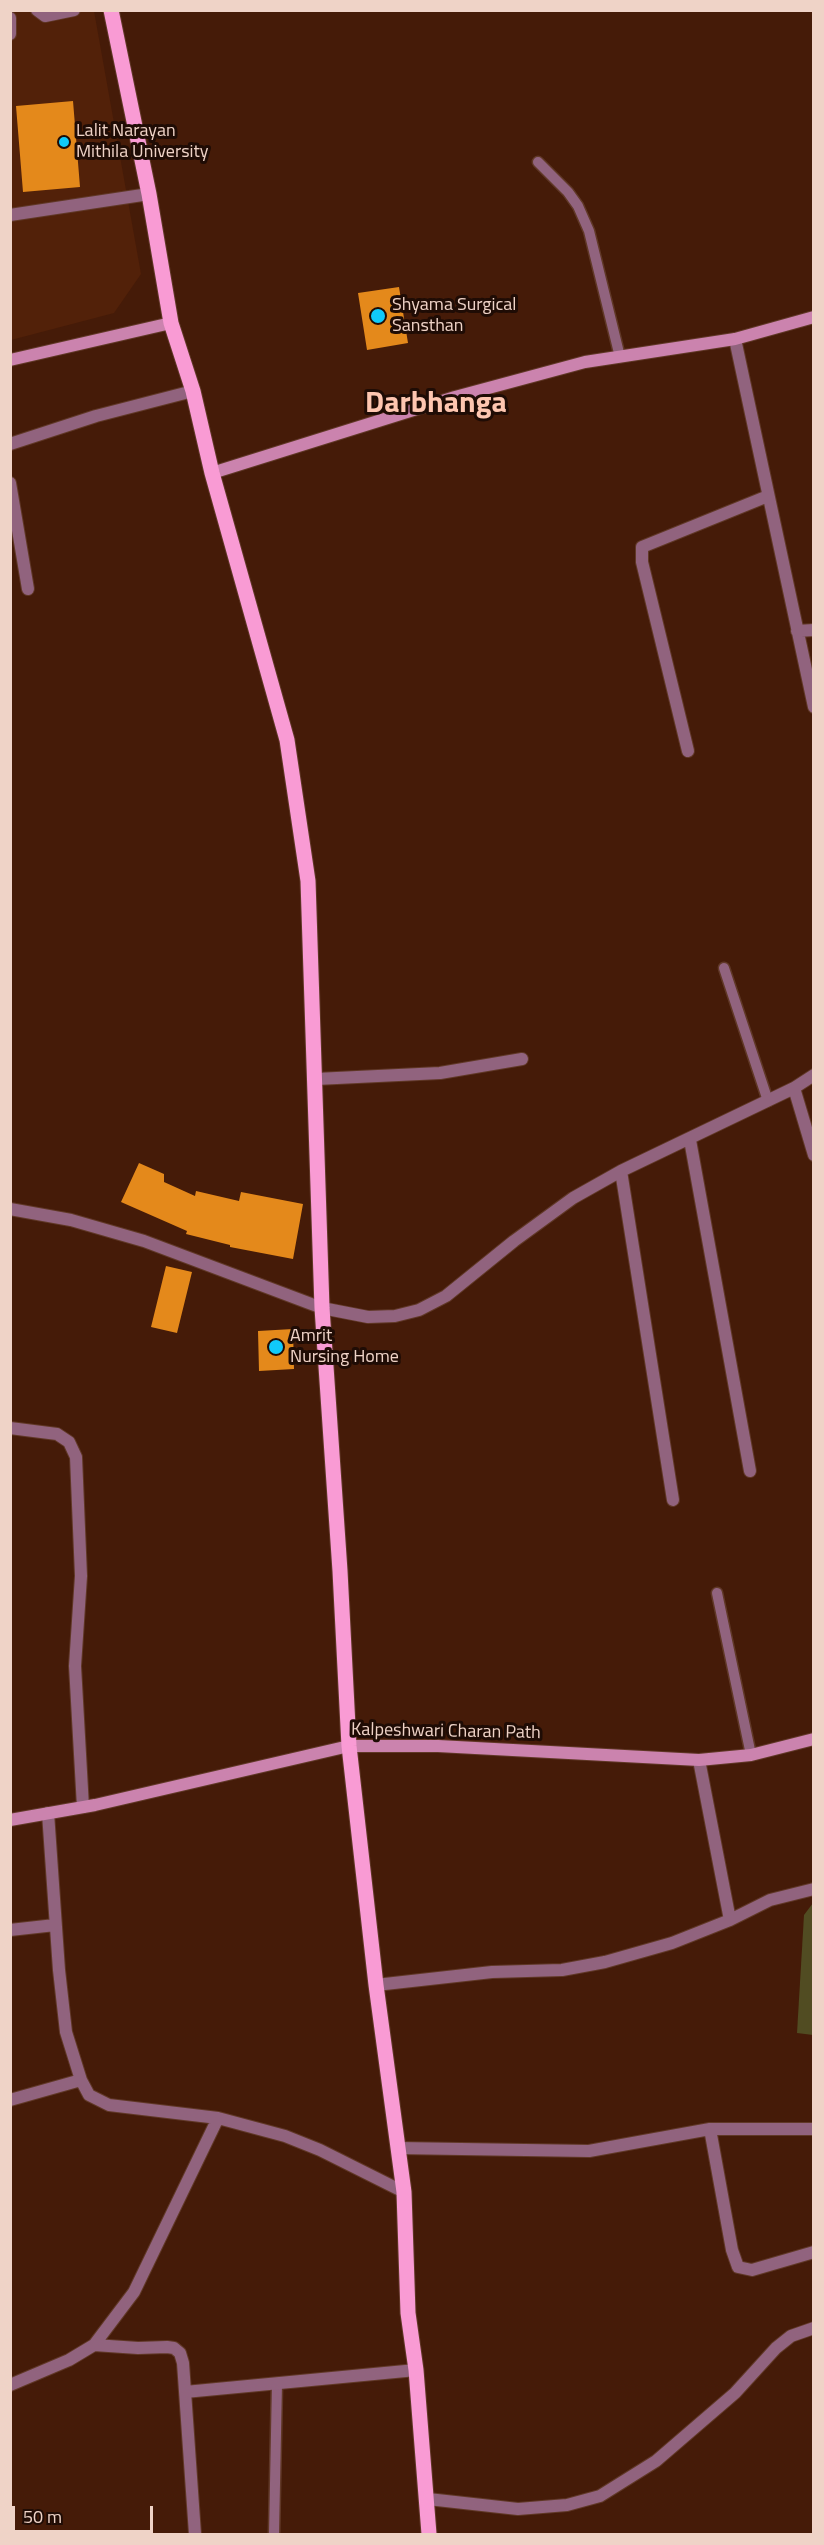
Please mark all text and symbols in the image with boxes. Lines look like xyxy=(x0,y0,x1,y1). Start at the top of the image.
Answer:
place label: Lalit Narayan Mithila University xyxy=(76,121,208,164)
marker: Lalit Narayan Mithila University xyxy=(57,135,71,149)
place label: Shyama Surgical Sansthan xyxy=(392,295,517,338)
marker: Shyama Surgical Sansthan xyxy=(369,307,387,325)
district label: Darbhanga xyxy=(365,387,507,423)
place label: Amrit Nursing Home xyxy=(290,1326,399,1368)
marker: Amrit Nursing Home xyxy=(267,1338,285,1356)
street label: Kalpeshwari Charan Path xyxy=(351,1720,541,1744)
scale bar xyxy=(15,2494,156,2532)
text: 50 m xyxy=(23,2503,62,2530)

